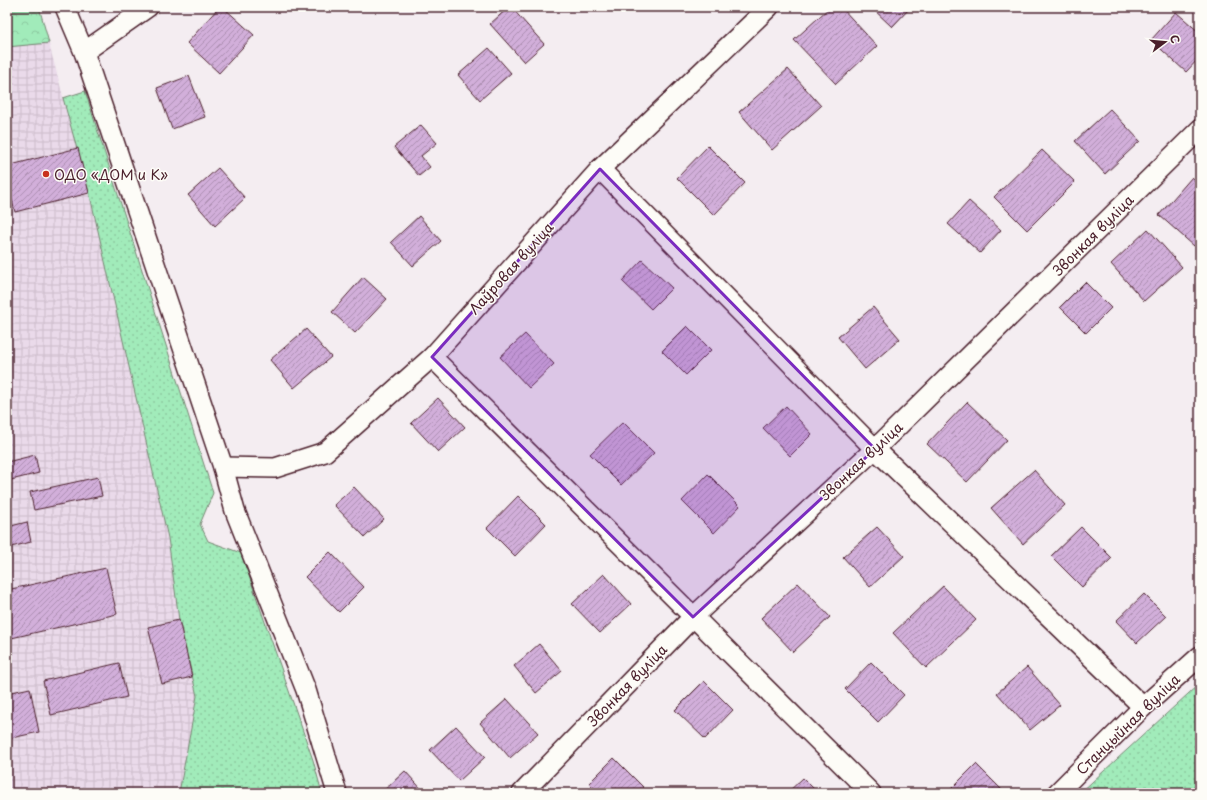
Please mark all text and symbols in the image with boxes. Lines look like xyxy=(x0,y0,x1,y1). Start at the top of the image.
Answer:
north arrow xyxy=(1145,22,1185,62)
text: С xyxy=(1166,33,1184,45)
place label: ОДО «ДОМ и К» xyxy=(54,164,168,185)
marker: ОДО «ДОМ и К» xyxy=(41,169,51,179)
street label: Звонкая вуліца xyxy=(1048,189,1139,280)
street label: Лаўровая вуліца xyxy=(464,217,559,319)
street label: Звонкая вуліца xyxy=(815,416,908,505)
street label: Звонкая вуліца xyxy=(582,639,672,731)
street label: Станцыйная вуліца xyxy=(1071,668,1185,779)

